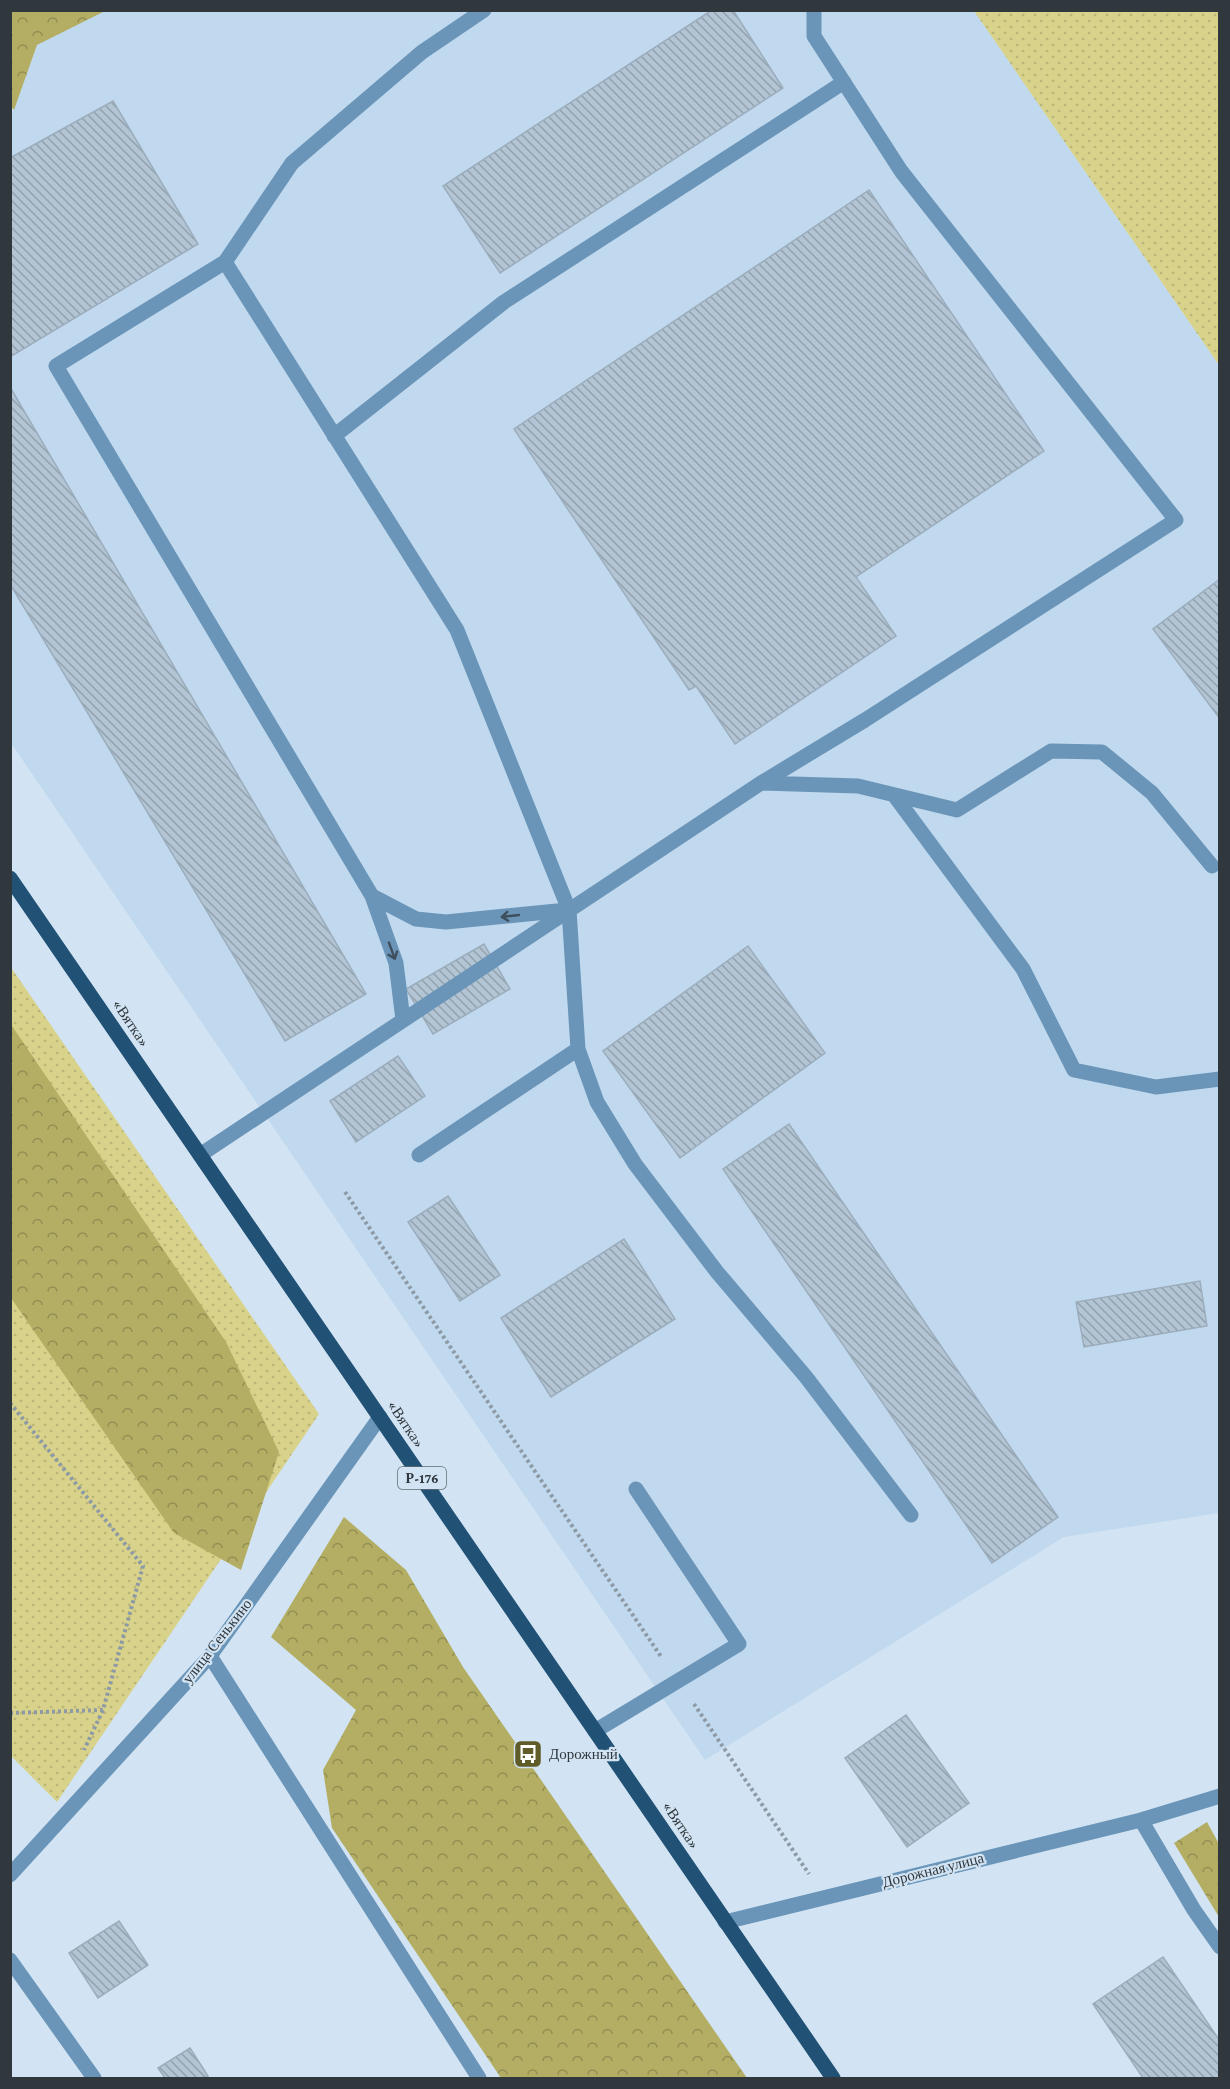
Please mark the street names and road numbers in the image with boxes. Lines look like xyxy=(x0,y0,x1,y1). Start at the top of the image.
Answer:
street label: «Вятка» xyxy=(109,996,153,1050)
street label: «Вятка» xyxy=(384,1397,428,1451)
road number: Р-176 xyxy=(398,1467,446,1489)
street label: улица Сенькино xyxy=(179,1596,255,1686)
street label: «Вятка» xyxy=(659,1798,703,1852)
street label: Дорожная улица xyxy=(881,1850,986,1890)

